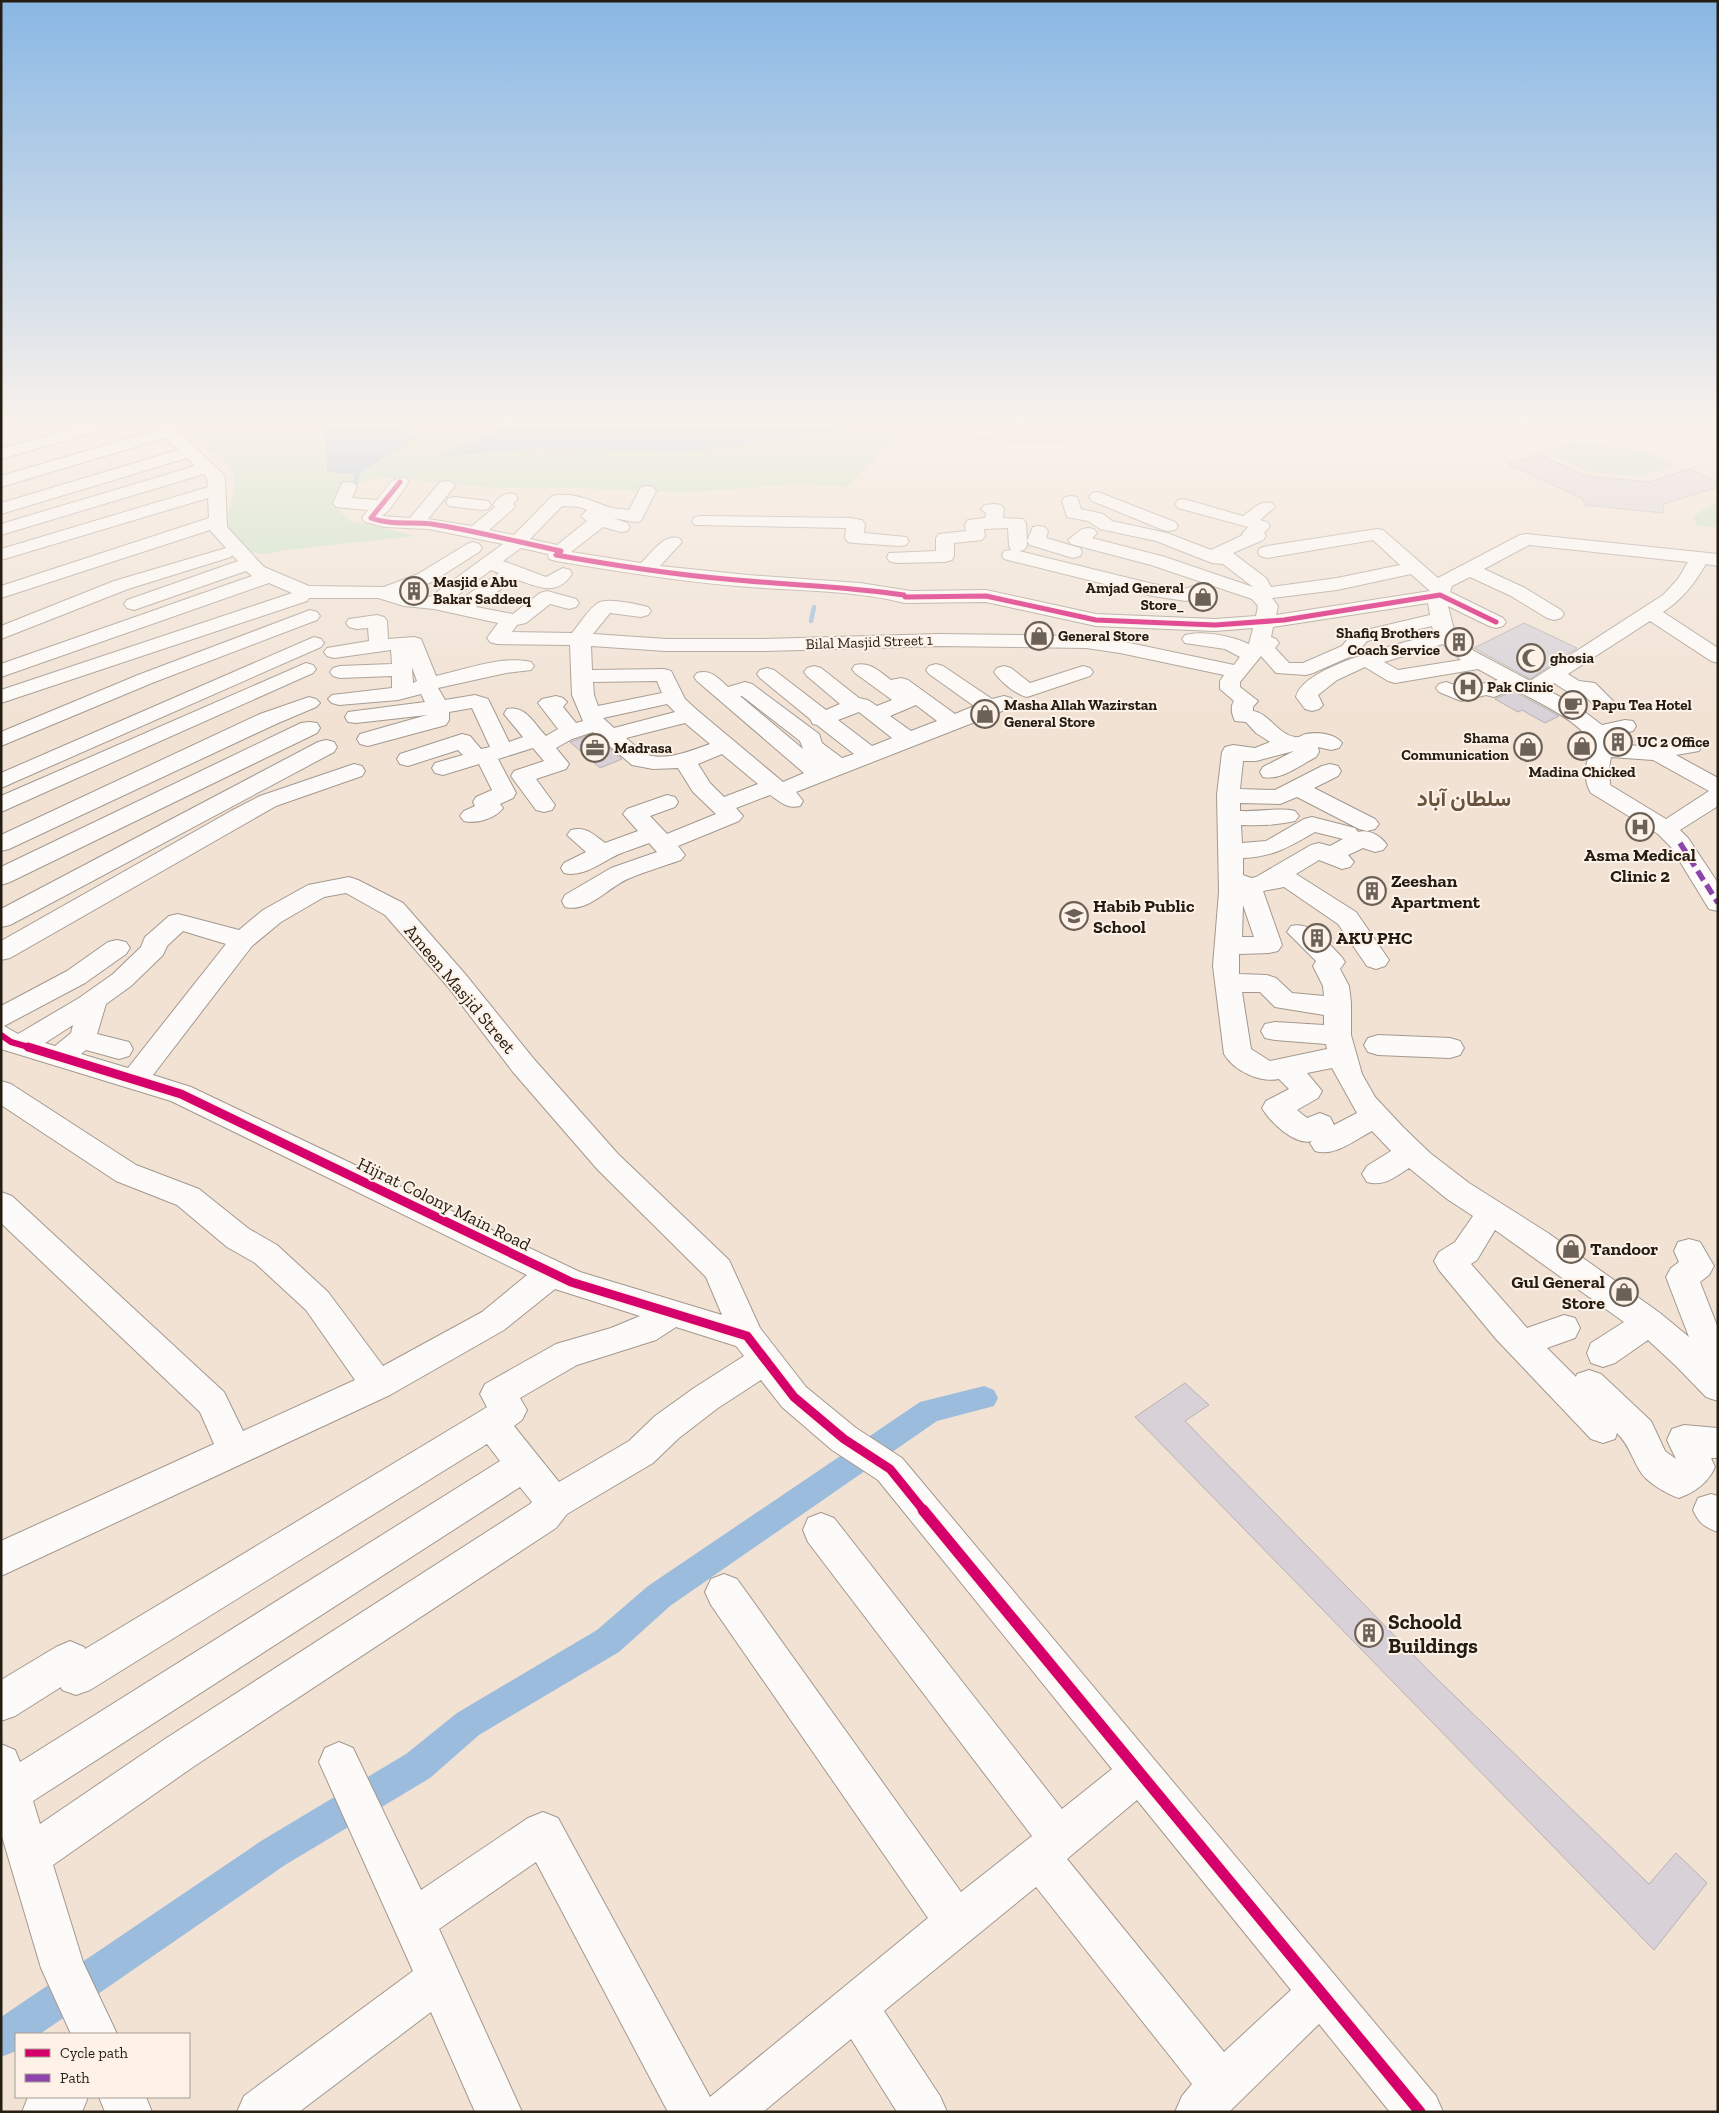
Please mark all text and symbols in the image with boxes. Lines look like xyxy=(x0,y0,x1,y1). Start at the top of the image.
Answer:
place label: Masjid e Abu Bakar Saddeeq xyxy=(433,573,532,608)
building icon: Masjid e Abu Bakar Saddeeq xyxy=(399,576,429,606)
place label: Amjad General Store_ xyxy=(1086,579,1184,614)
shop icon: Amjad General Store_ xyxy=(1188,582,1218,612)
shop icon: General Store xyxy=(1024,621,1054,651)
place label: Shafiq Brothers Coach Service xyxy=(1336,624,1440,659)
place label: General Store xyxy=(1058,627,1149,645)
building icon: Shafiq Brothers Coach Service xyxy=(1444,627,1474,657)
street label: Bilal Masjid Street 1 xyxy=(805,631,933,653)
mosque icon: ghosia xyxy=(1516,643,1546,673)
place label: ghosia xyxy=(1550,649,1594,667)
hospital icon: Pak Clinic xyxy=(1453,672,1483,702)
place label: Pak Clinic xyxy=(1487,678,1553,696)
cafe icon: Papu Tea Hotel xyxy=(1558,690,1588,720)
place label: Masha Allah Wazirstan General Store xyxy=(1004,696,1157,731)
place label: Papu Tea Hotel xyxy=(1592,696,1692,714)
shop icon: Masha Allah Wazirstan General Store xyxy=(970,699,1000,729)
building icon: UC 2 Office xyxy=(1603,727,1633,757)
place label: Shama Communication xyxy=(1401,729,1509,764)
shop icon: Madina Chicked xyxy=(1567,731,1597,761)
shop icon: Shama Communication xyxy=(1513,732,1543,762)
office icon: Madrasa xyxy=(580,733,610,763)
place label: UC 2 Office xyxy=(1637,733,1709,751)
place label: Madrasa xyxy=(614,739,673,757)
place label: Madina Chicked xyxy=(1528,763,1636,781)
district label: سلطان آباد xyxy=(1417,785,1511,812)
hospital icon: Asma Medical Clinic 2 xyxy=(1625,812,1655,842)
place label: Asma Medical Clinic 2 xyxy=(1584,844,1696,887)
place label: Zeeshan Apartment xyxy=(1391,870,1481,913)
building icon: Zeeshan Apartment xyxy=(1357,876,1387,906)
place label: Habib Public School xyxy=(1093,895,1195,938)
school or university icon: Habib Public School xyxy=(1059,901,1089,931)
street label: Ameen Masjid Street xyxy=(400,920,521,1058)
building icon: AKU PHC xyxy=(1302,923,1332,953)
place label: AKU PHC xyxy=(1336,927,1413,949)
street label: Hijrat Colony Main Road xyxy=(354,1152,534,1256)
shop icon: Tandoor xyxy=(1556,1234,1586,1264)
place label: Tandoor xyxy=(1590,1238,1658,1260)
place label: Gul General Store xyxy=(1511,1271,1605,1314)
shop icon: Gul General Store xyxy=(1609,1277,1639,1307)
place label: Schoold Buildings xyxy=(1388,1609,1478,1658)
building icon: Schoold Buildings xyxy=(1354,1618,1384,1648)
legend xyxy=(15,2033,190,2098)
text: Cycle path xyxy=(60,2044,129,2062)
text: Path xyxy=(60,2069,90,2087)

